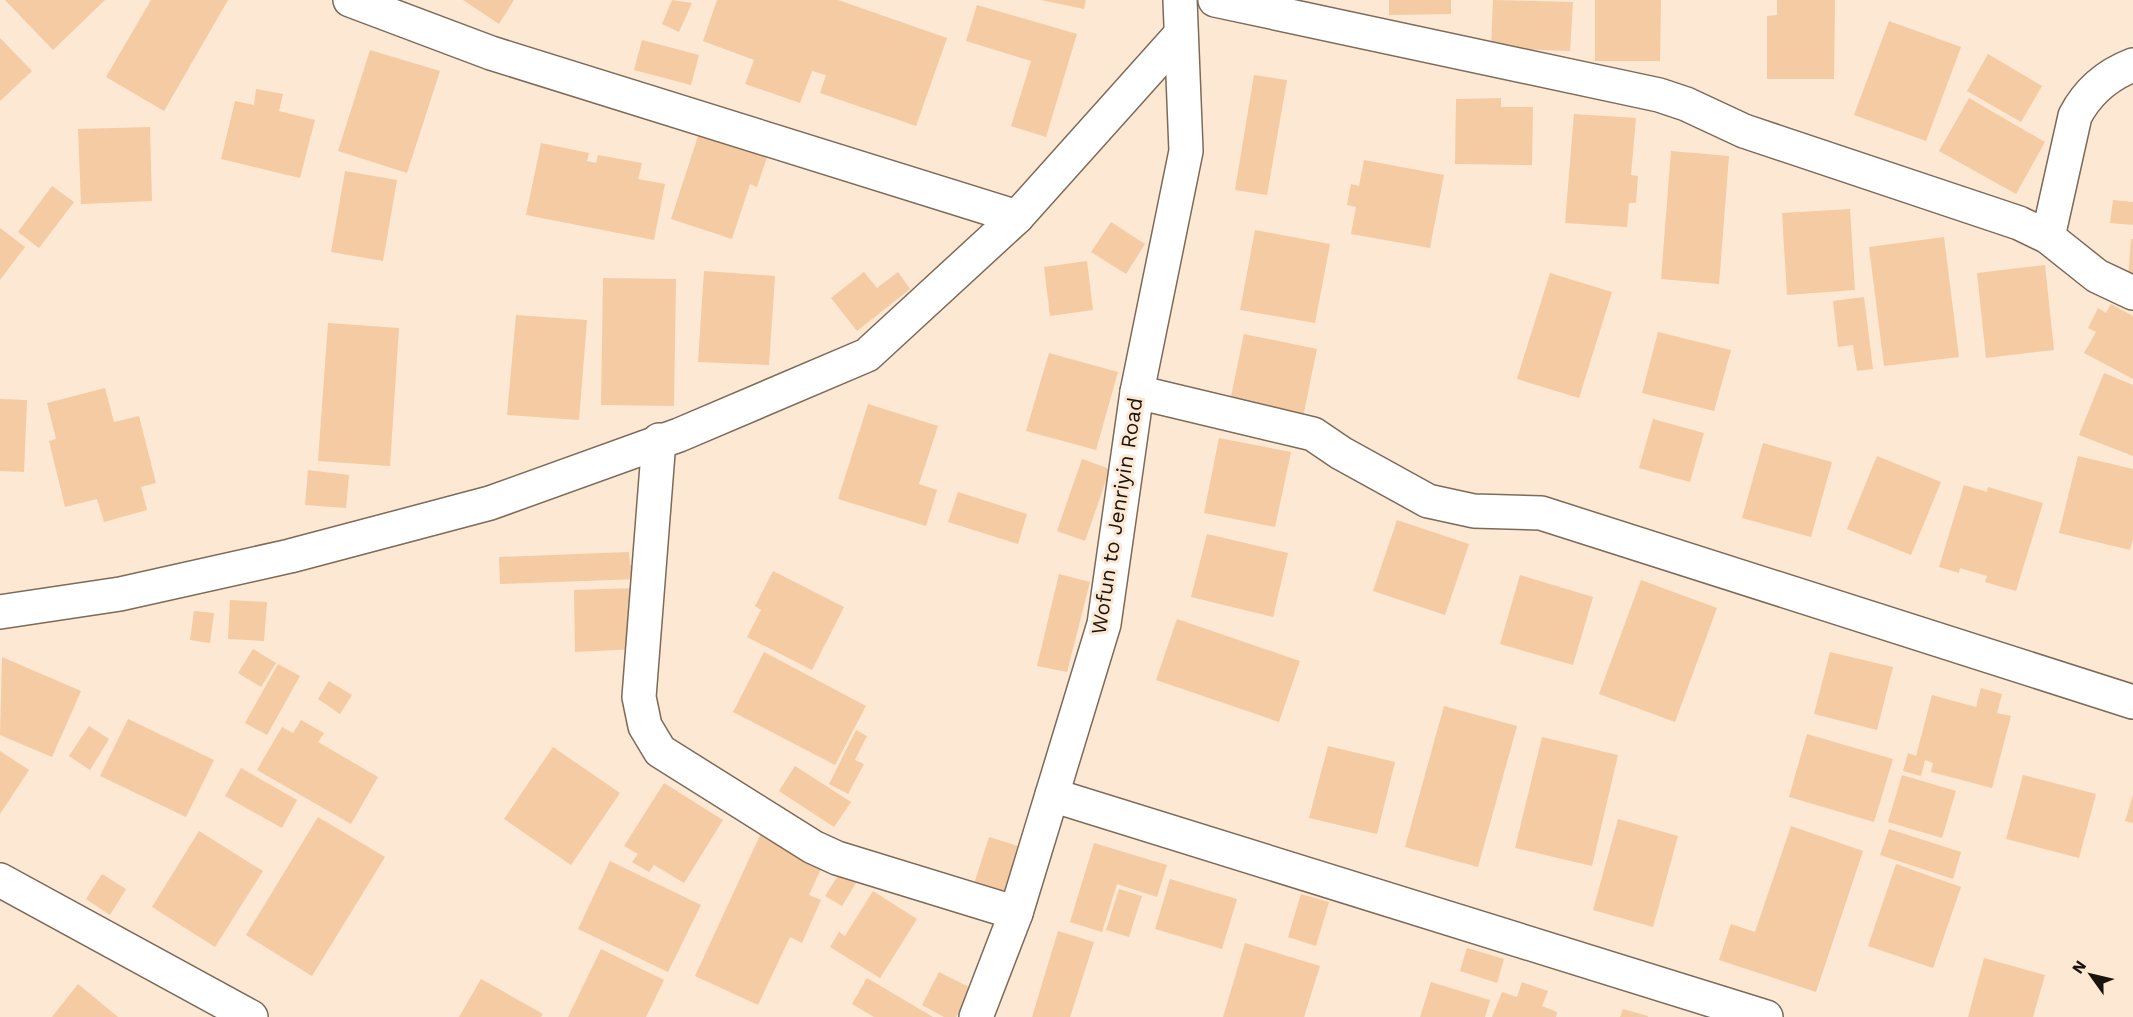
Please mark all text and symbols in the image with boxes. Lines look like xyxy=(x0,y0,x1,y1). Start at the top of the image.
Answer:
street label: Wofun to Jenriyin Road xyxy=(1085,396,1148,636)
north arrow xyxy=(2061,945,2121,1005)
text: N xyxy=(2068,957,2090,977)

